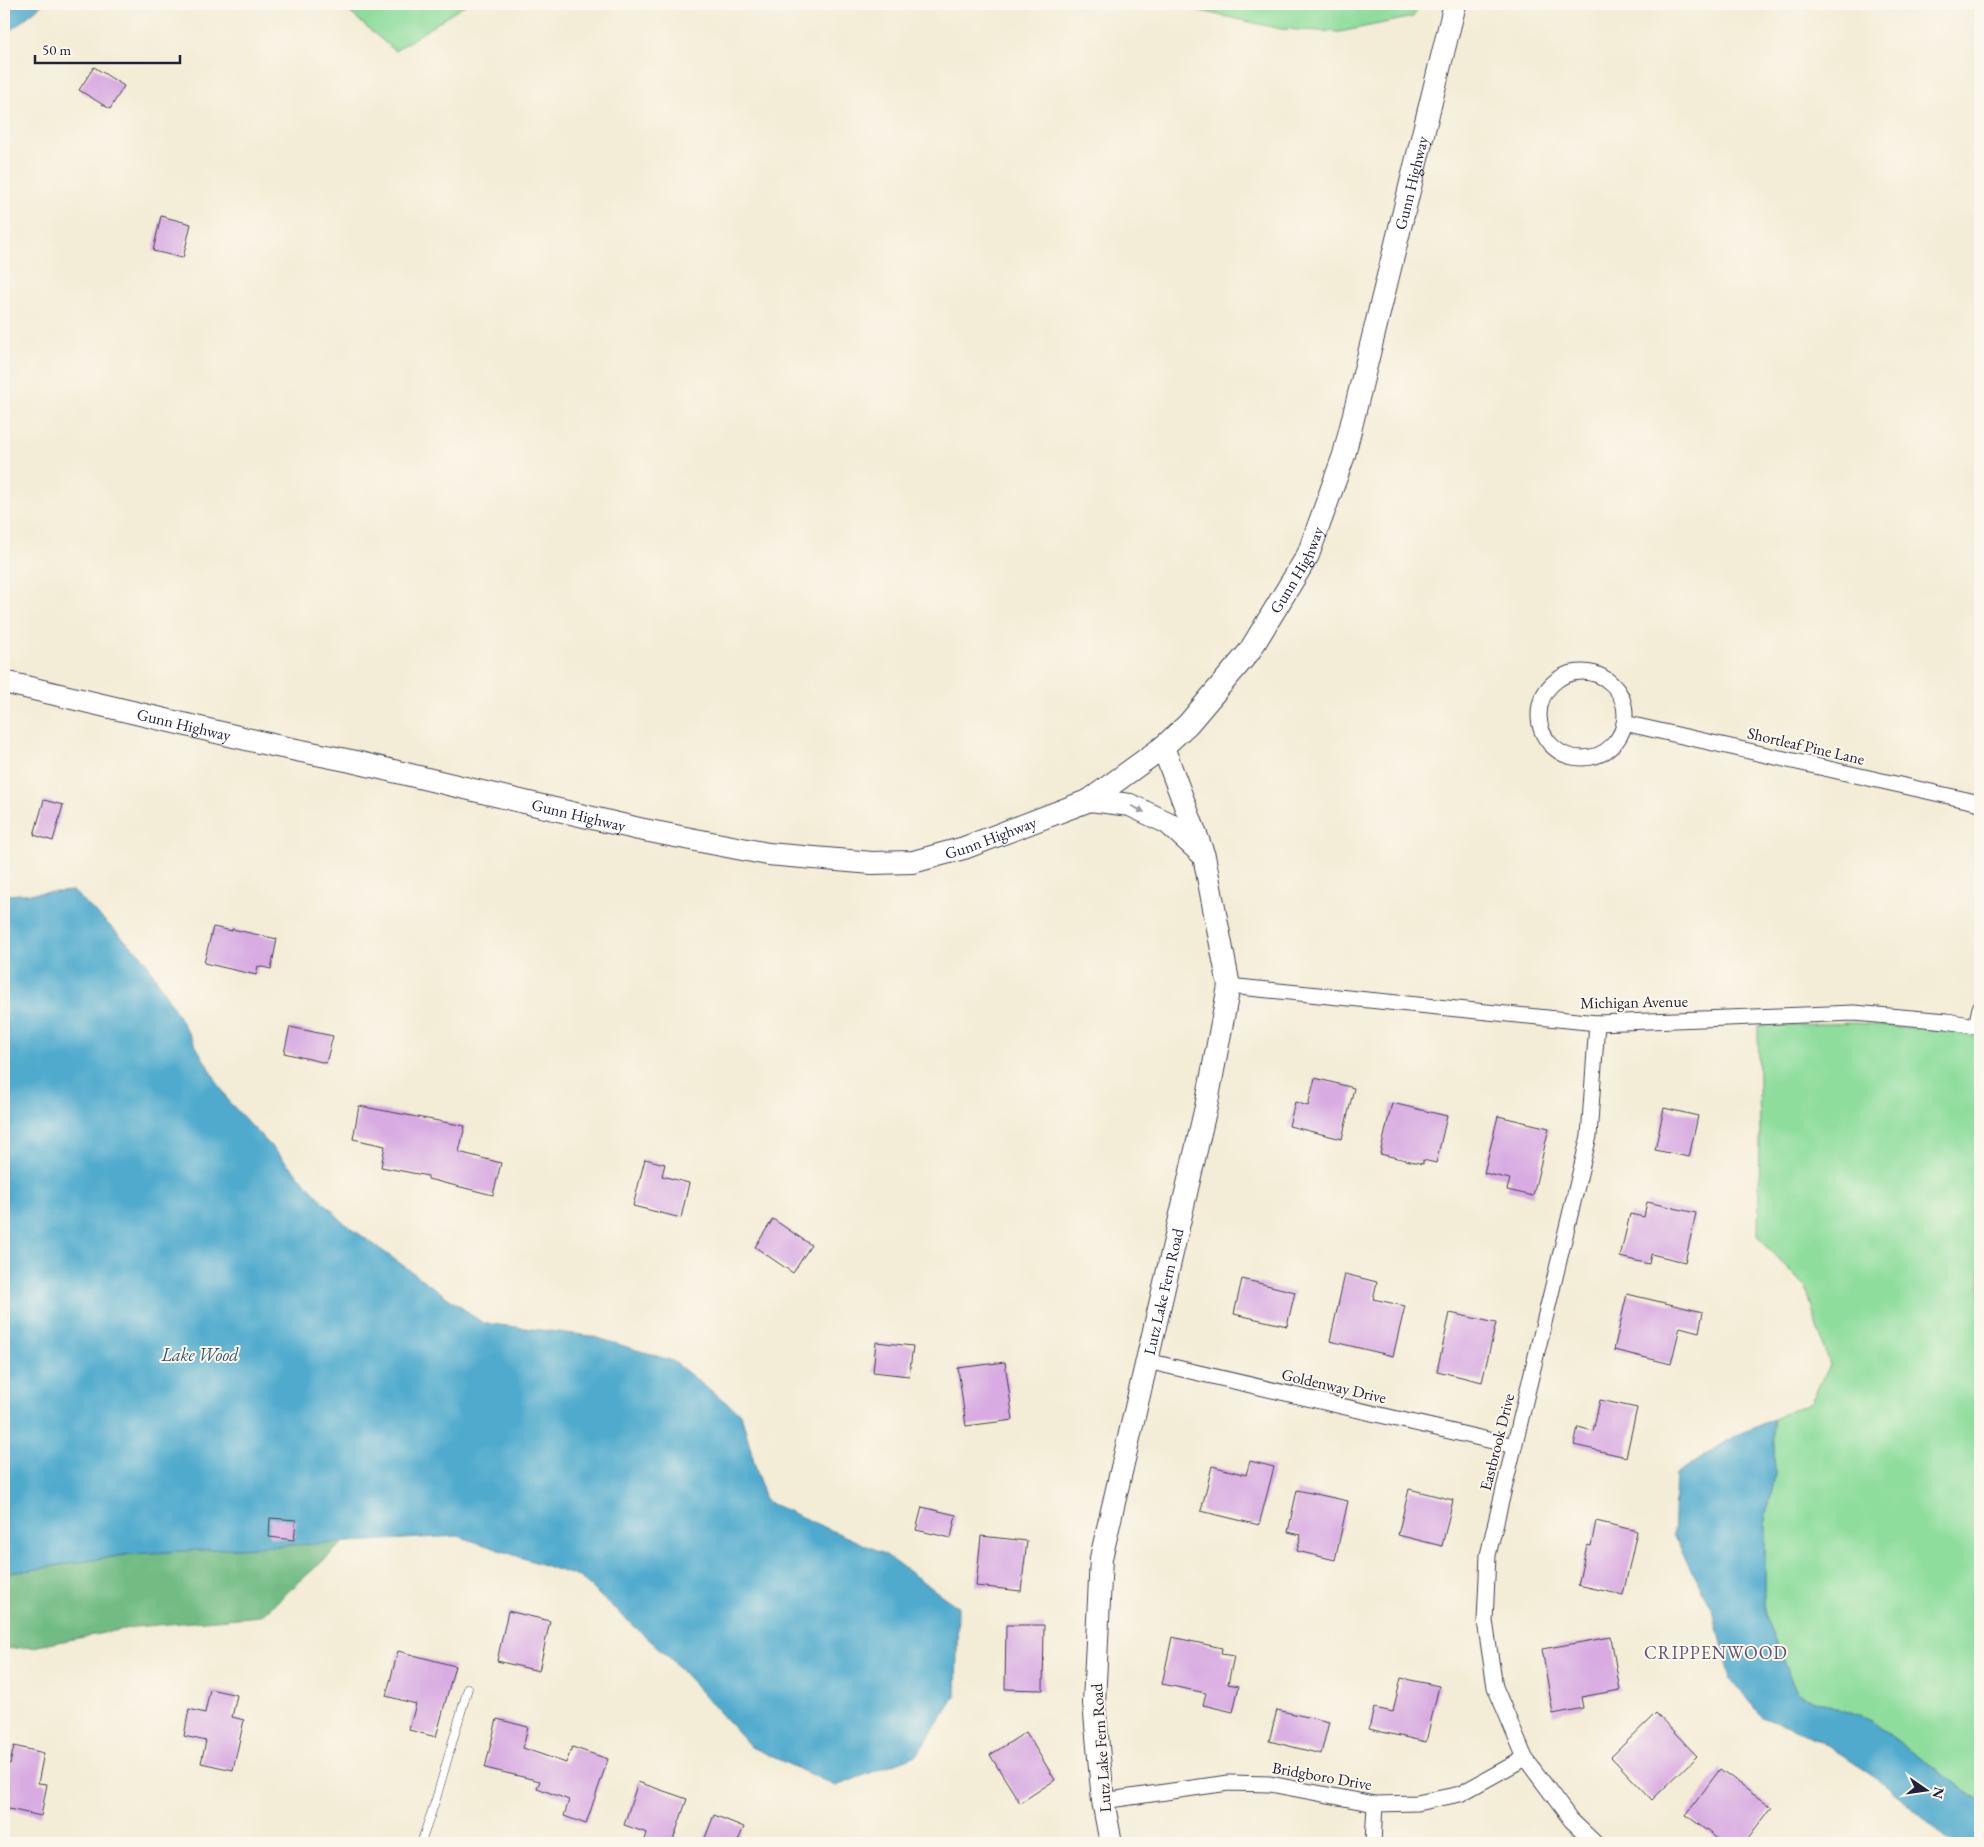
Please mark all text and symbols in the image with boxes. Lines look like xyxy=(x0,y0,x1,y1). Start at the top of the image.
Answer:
scale bar xyxy=(35,32,180,64)
text: 50 m xyxy=(42,40,71,59)
street label: Gunn Highway xyxy=(1389,133,1433,232)
street label: Gunn Highway xyxy=(1265,523,1328,617)
street label: Gunn Highway xyxy=(135,703,234,746)
street label: Shortleaf Pine Lane xyxy=(1745,722,1867,770)
street label: Gunn Highway xyxy=(530,794,629,836)
one-way arrow xyxy=(1131,805,1145,813)
street label: Gunn Highway xyxy=(942,811,1040,863)
street label: Michigan Avenue xyxy=(1580,991,1688,1013)
street label: Lutz Lake Fern Road xyxy=(1138,1225,1188,1357)
water label: Lake Wood xyxy=(160,1343,239,1366)
street label: Goldenway Drive xyxy=(1280,1364,1388,1408)
street label: Eastbrook Drive xyxy=(1475,1391,1519,1493)
district label: CRIPPENWOOD xyxy=(1644,1641,1788,1664)
street label: Lutz Lake Fern Road xyxy=(1086,1682,1116,1813)
street label: Bridgboro Drive xyxy=(1271,1757,1373,1795)
north arrow xyxy=(1902,1764,1952,1814)
text: N xyxy=(1928,1785,1949,1801)

